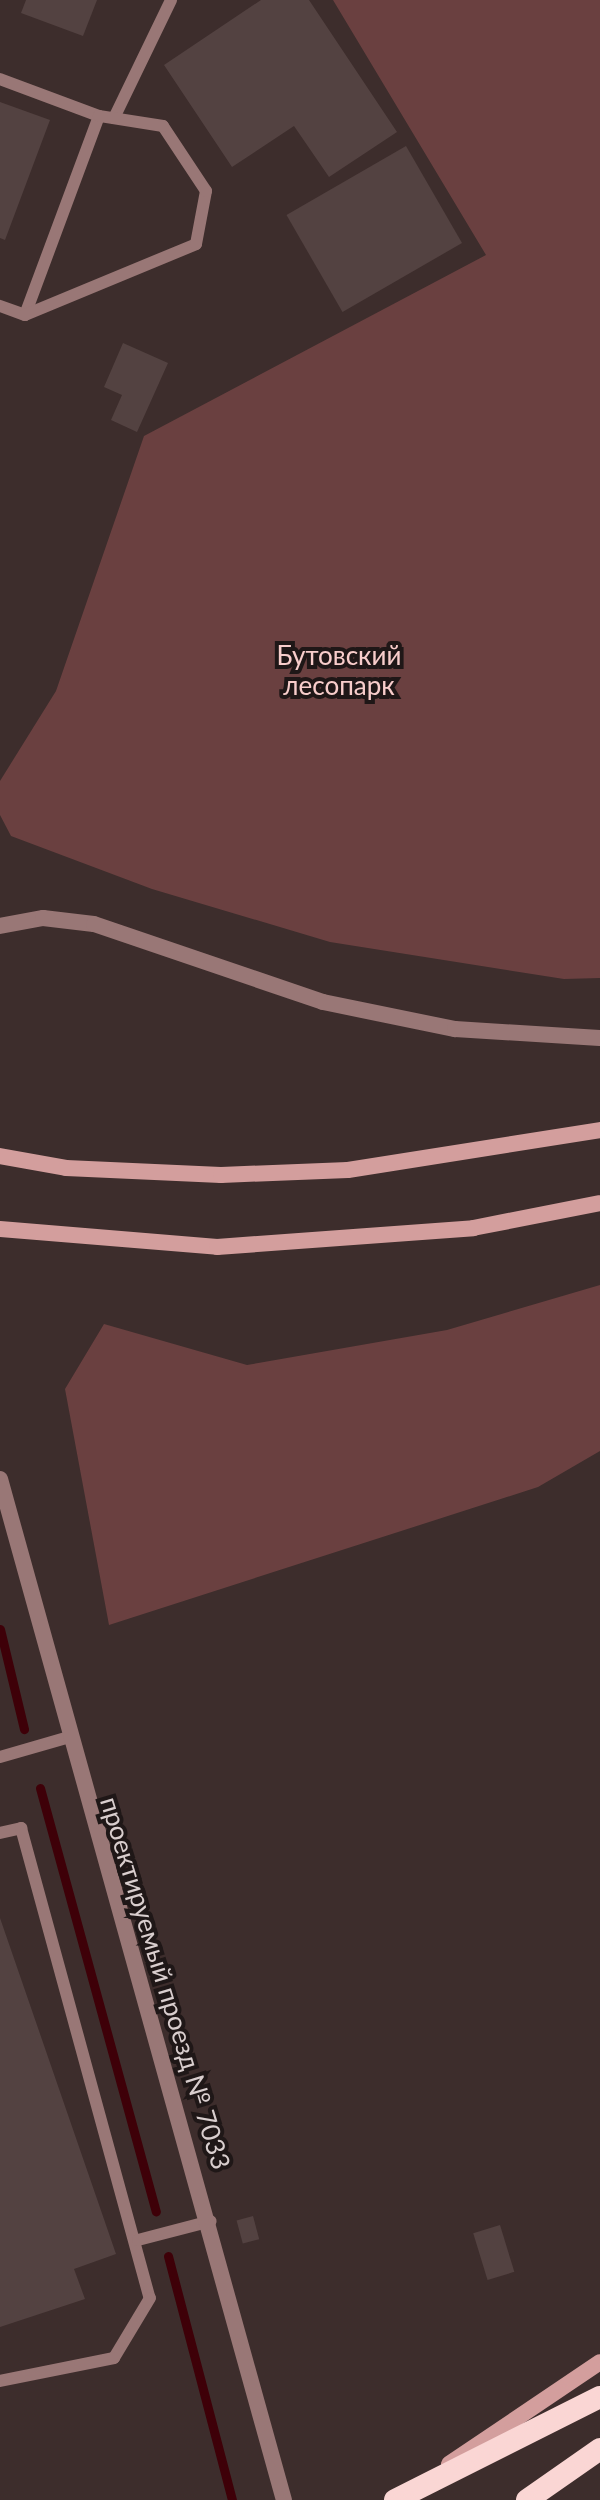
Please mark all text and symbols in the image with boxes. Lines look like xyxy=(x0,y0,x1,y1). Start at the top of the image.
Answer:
park label: Бутовский лесопарк xyxy=(277,640,401,702)
street label: проектируемый проезд № 7033 xyxy=(93,1793,237,2173)

